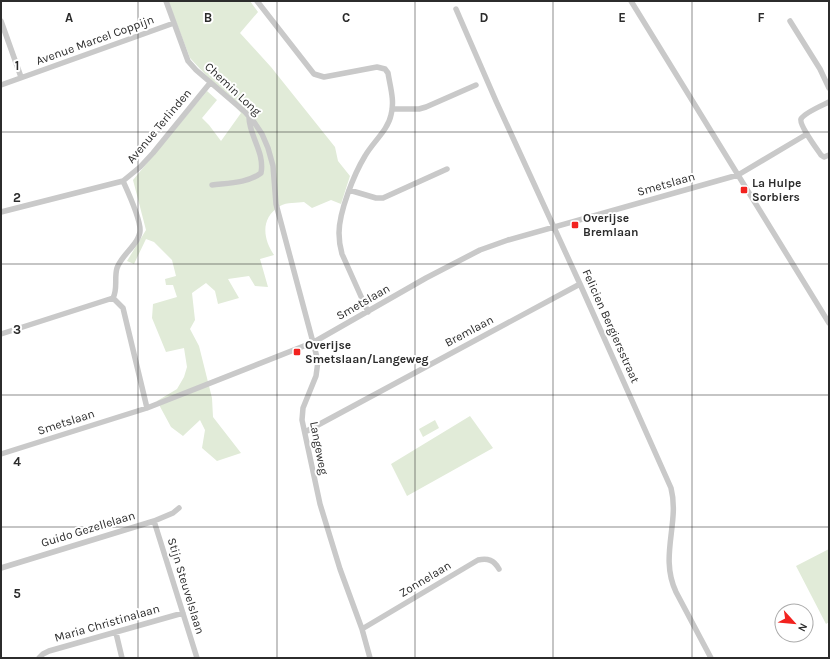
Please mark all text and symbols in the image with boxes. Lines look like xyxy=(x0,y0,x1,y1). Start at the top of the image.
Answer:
text: B xyxy=(204,10,212,25)
text: C xyxy=(342,10,350,25)
text: D xyxy=(480,10,489,25)
text: E xyxy=(618,10,626,25)
text: F xyxy=(757,10,765,25)
street label: Avenue Marcel Coppijn xyxy=(34,12,156,68)
text: 1 xyxy=(15,58,19,73)
street label: Chemin Long xyxy=(202,59,264,119)
street label: Avenue Terlinden xyxy=(124,86,194,166)
street label: Smetslaan xyxy=(636,169,696,199)
place label: La Hulpe Sorbiers xyxy=(752,176,801,204)
marker: La Hulpe Sorbiers xyxy=(739,185,749,195)
text: 2 xyxy=(13,190,21,205)
place label: Overijse Bremlaan xyxy=(583,211,638,239)
marker: Overijse Bremlaan xyxy=(570,220,580,230)
street label: Felicien Bergiersstraat xyxy=(580,267,643,385)
street label: Smetslaan xyxy=(334,281,392,323)
street label: Bremlaan xyxy=(442,312,496,350)
text: 3 xyxy=(13,322,21,337)
place label: Overijse Smetslaan/Langeweg xyxy=(305,338,429,366)
marker: Overijse Smetslaan/Langeweg xyxy=(292,347,302,357)
street label: Smetslaan xyxy=(36,406,96,438)
street label: Langeweg xyxy=(307,420,331,476)
text: 4 xyxy=(13,454,21,469)
street label: Guido Gezellelaan xyxy=(39,508,137,550)
street label: Stijn Steuvelslaan xyxy=(165,536,207,636)
street label: Zonnelaan xyxy=(396,558,454,600)
text: 5 xyxy=(13,586,21,601)
street label: Maria Christinalaan xyxy=(53,601,161,645)
north arrow xyxy=(774,603,814,643)
text: N xyxy=(795,621,810,634)

